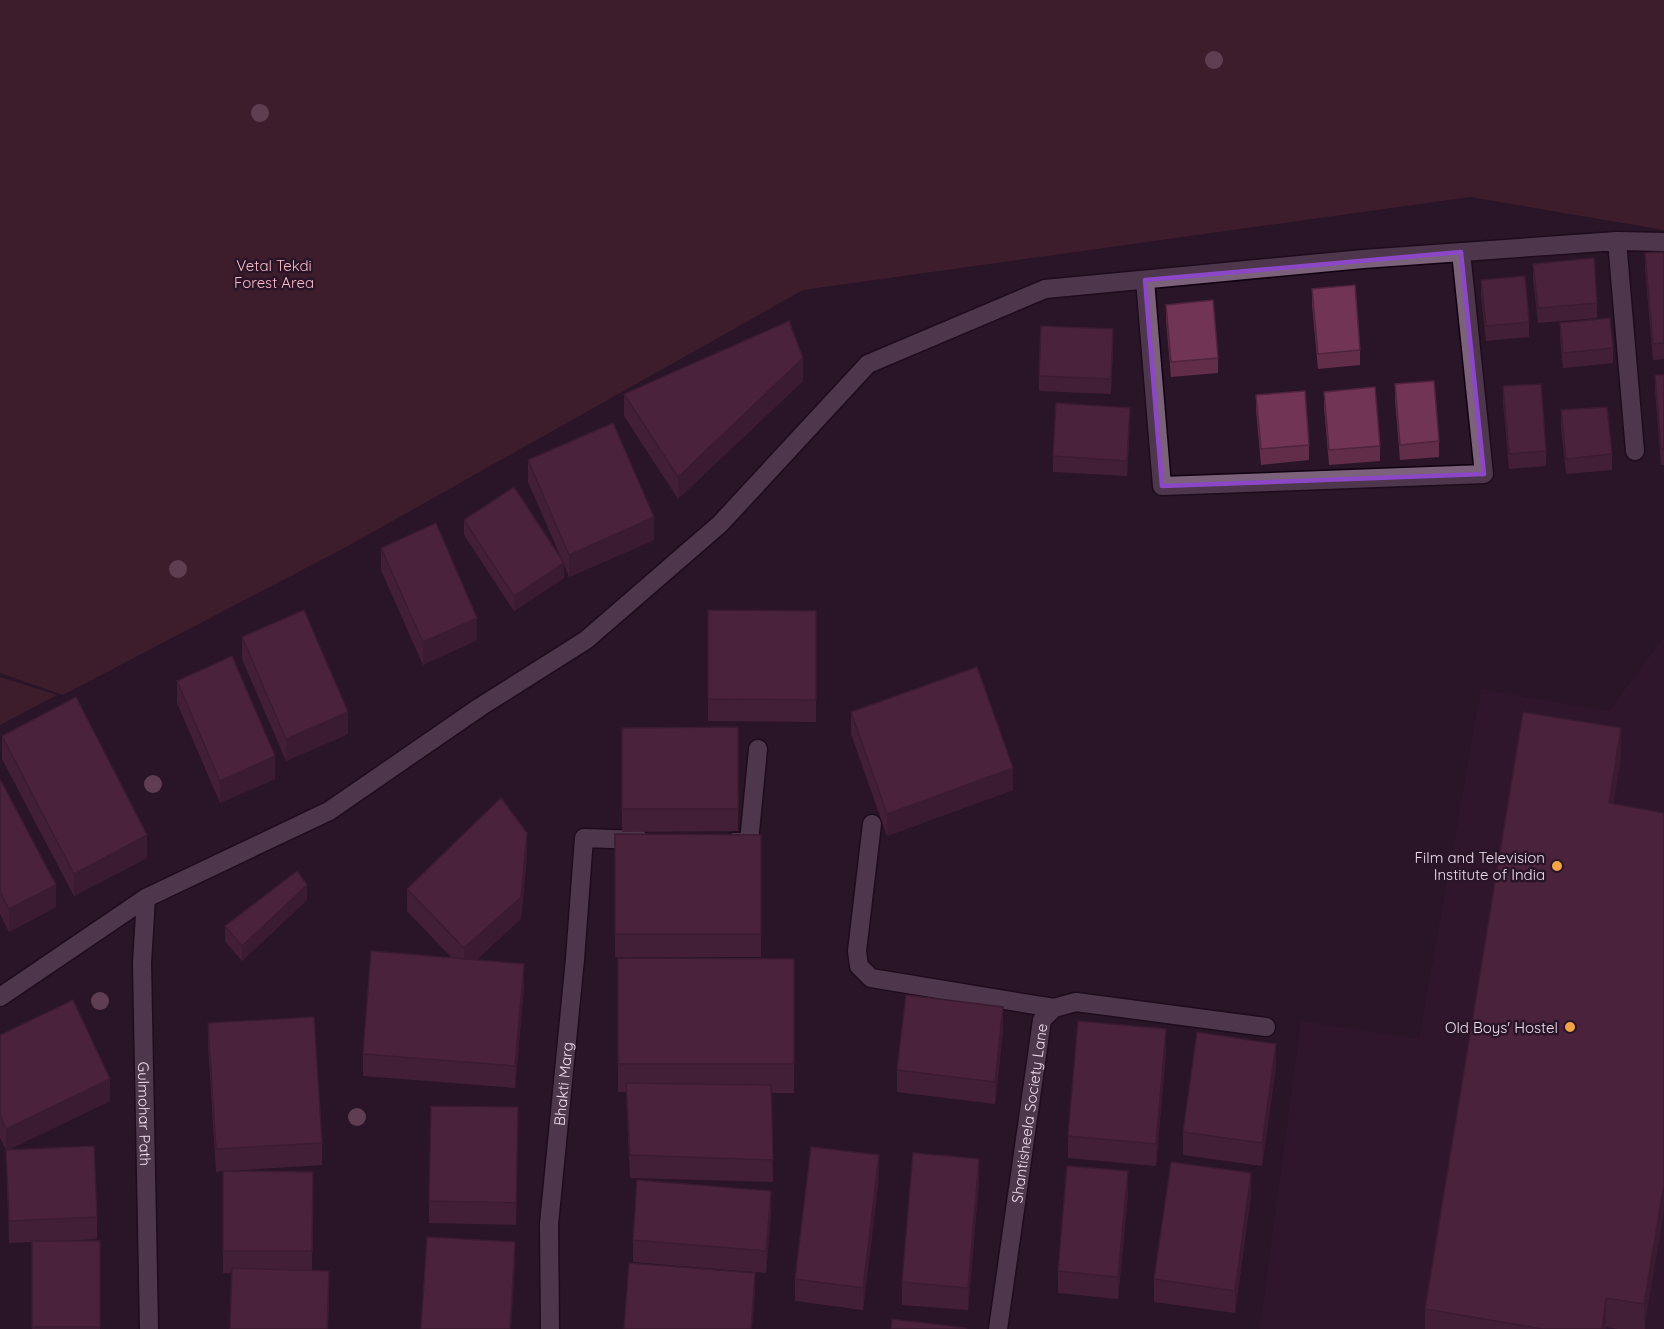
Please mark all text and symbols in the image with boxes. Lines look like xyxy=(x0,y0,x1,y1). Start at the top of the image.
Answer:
park label: Vetal Tekdi Forest Area xyxy=(234,256,314,292)
place label: Film and Television Institute of India xyxy=(1415,848,1545,884)
marker: Film and Television Institute of India xyxy=(1550,859,1564,873)
place label: Old Boys' Hostel xyxy=(1445,1018,1558,1037)
marker: Old Boys' Hostel xyxy=(1563,1020,1577,1034)
street label: Shantisheela Society Lane xyxy=(1007,1022,1051,1204)
street label: Bhakti Marg xyxy=(549,1041,576,1127)
street label: Gulmohar Path xyxy=(134,1062,155,1166)

